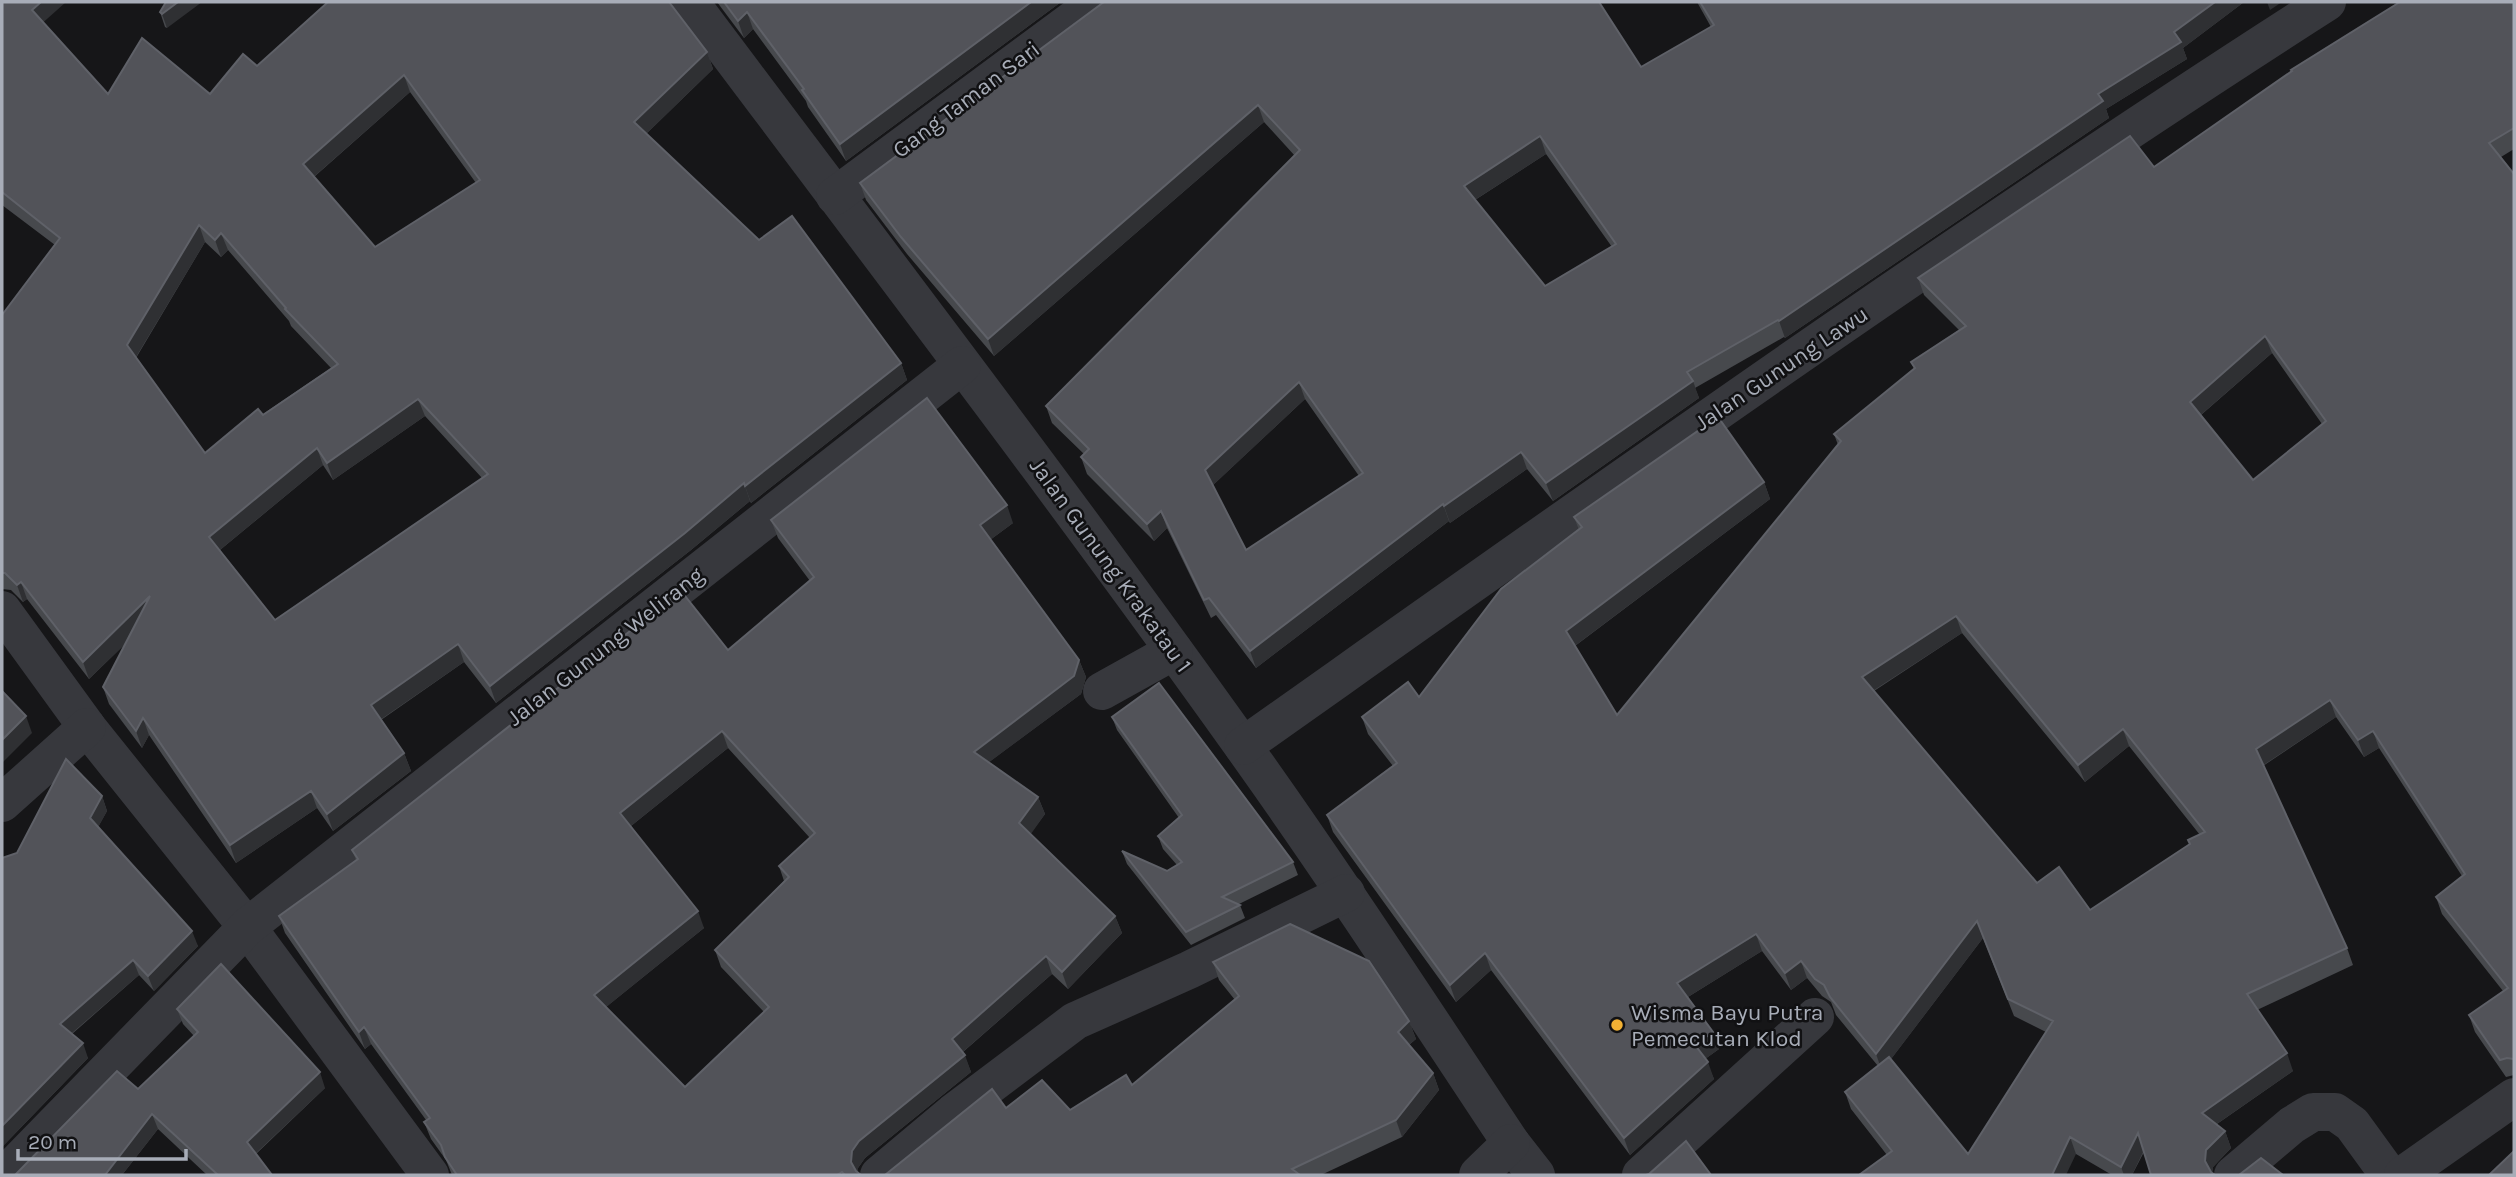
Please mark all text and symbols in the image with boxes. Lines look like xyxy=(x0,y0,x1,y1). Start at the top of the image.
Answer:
street label: Gang Taman Sari xyxy=(887,35,1045,164)
street label: Jalan Gunung Lawu xyxy=(1689,300,1873,436)
street label: Jalan Gunung Krakatau 1 xyxy=(1024,453,1197,678)
street label: Jalan Gunung Welirang xyxy=(502,561,709,732)
place label: Wisma Bayu Putra Pemecutan Klod xyxy=(1631,999,1823,1052)
marker: Wisma Bayu Putra Pemecutan Klod xyxy=(1609,1017,1625,1033)
scale bar xyxy=(18,1118,186,1162)
text: 20 m xyxy=(28,1130,77,1154)

